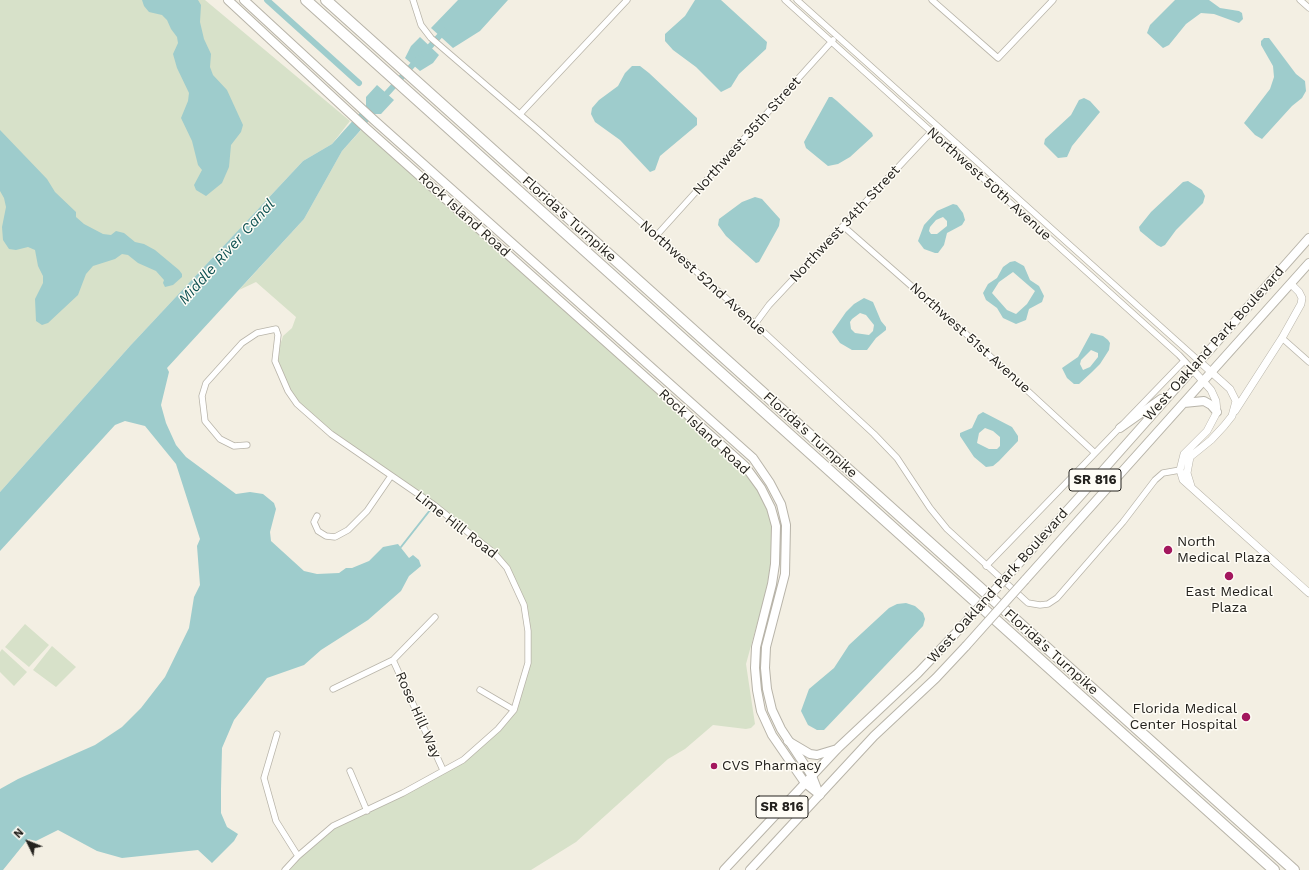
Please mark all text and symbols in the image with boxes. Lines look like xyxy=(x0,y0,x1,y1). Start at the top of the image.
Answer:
street label: Northwest 35th Street xyxy=(689,73,805,199)
street label: Northwest 50th Avenue xyxy=(923,124,1055,244)
street label: Northwest 34th Street xyxy=(786,162,904,286)
street label: Rock Island Road xyxy=(415,169,513,261)
street label: Florida's Turnpike xyxy=(518,172,620,266)
water label: Middle River Canal xyxy=(175,196,279,308)
street label: Northwest 52nd Avenue xyxy=(636,217,770,339)
street label: West Oakland Park Boulevard xyxy=(1140,263,1288,425)
street label: Northwest 51st Avenue xyxy=(906,279,1034,397)
street label: Rock Island Road xyxy=(655,386,753,478)
street label: Florida's Turnpike xyxy=(759,388,861,482)
road number: SR 816 xyxy=(1069,469,1121,491)
street label: Lime Hill Road xyxy=(412,488,500,562)
street label: West Oakland Park Boulevard xyxy=(924,505,1072,667)
place label: North Medical Plaza xyxy=(1177,534,1270,566)
marker: North Medical Plaza xyxy=(1162,544,1174,556)
marker: East Medical Plaza xyxy=(1223,570,1235,582)
place label: East Medical Plaza xyxy=(1185,584,1273,616)
street label: Florida's Turnpike xyxy=(1000,605,1102,699)
street label: Rose Hill Way xyxy=(391,669,445,761)
place label: Florida Medical Center Hospital xyxy=(1130,701,1237,734)
marker: Florida Medical Center Hospital xyxy=(1240,711,1252,723)
place label: CVS Pharmacy xyxy=(722,758,821,774)
marker: CVS Pharmacy xyxy=(709,761,719,771)
road number: SR 816 xyxy=(756,796,808,818)
north arrow xyxy=(8,822,48,862)
text: N xyxy=(11,826,26,841)

